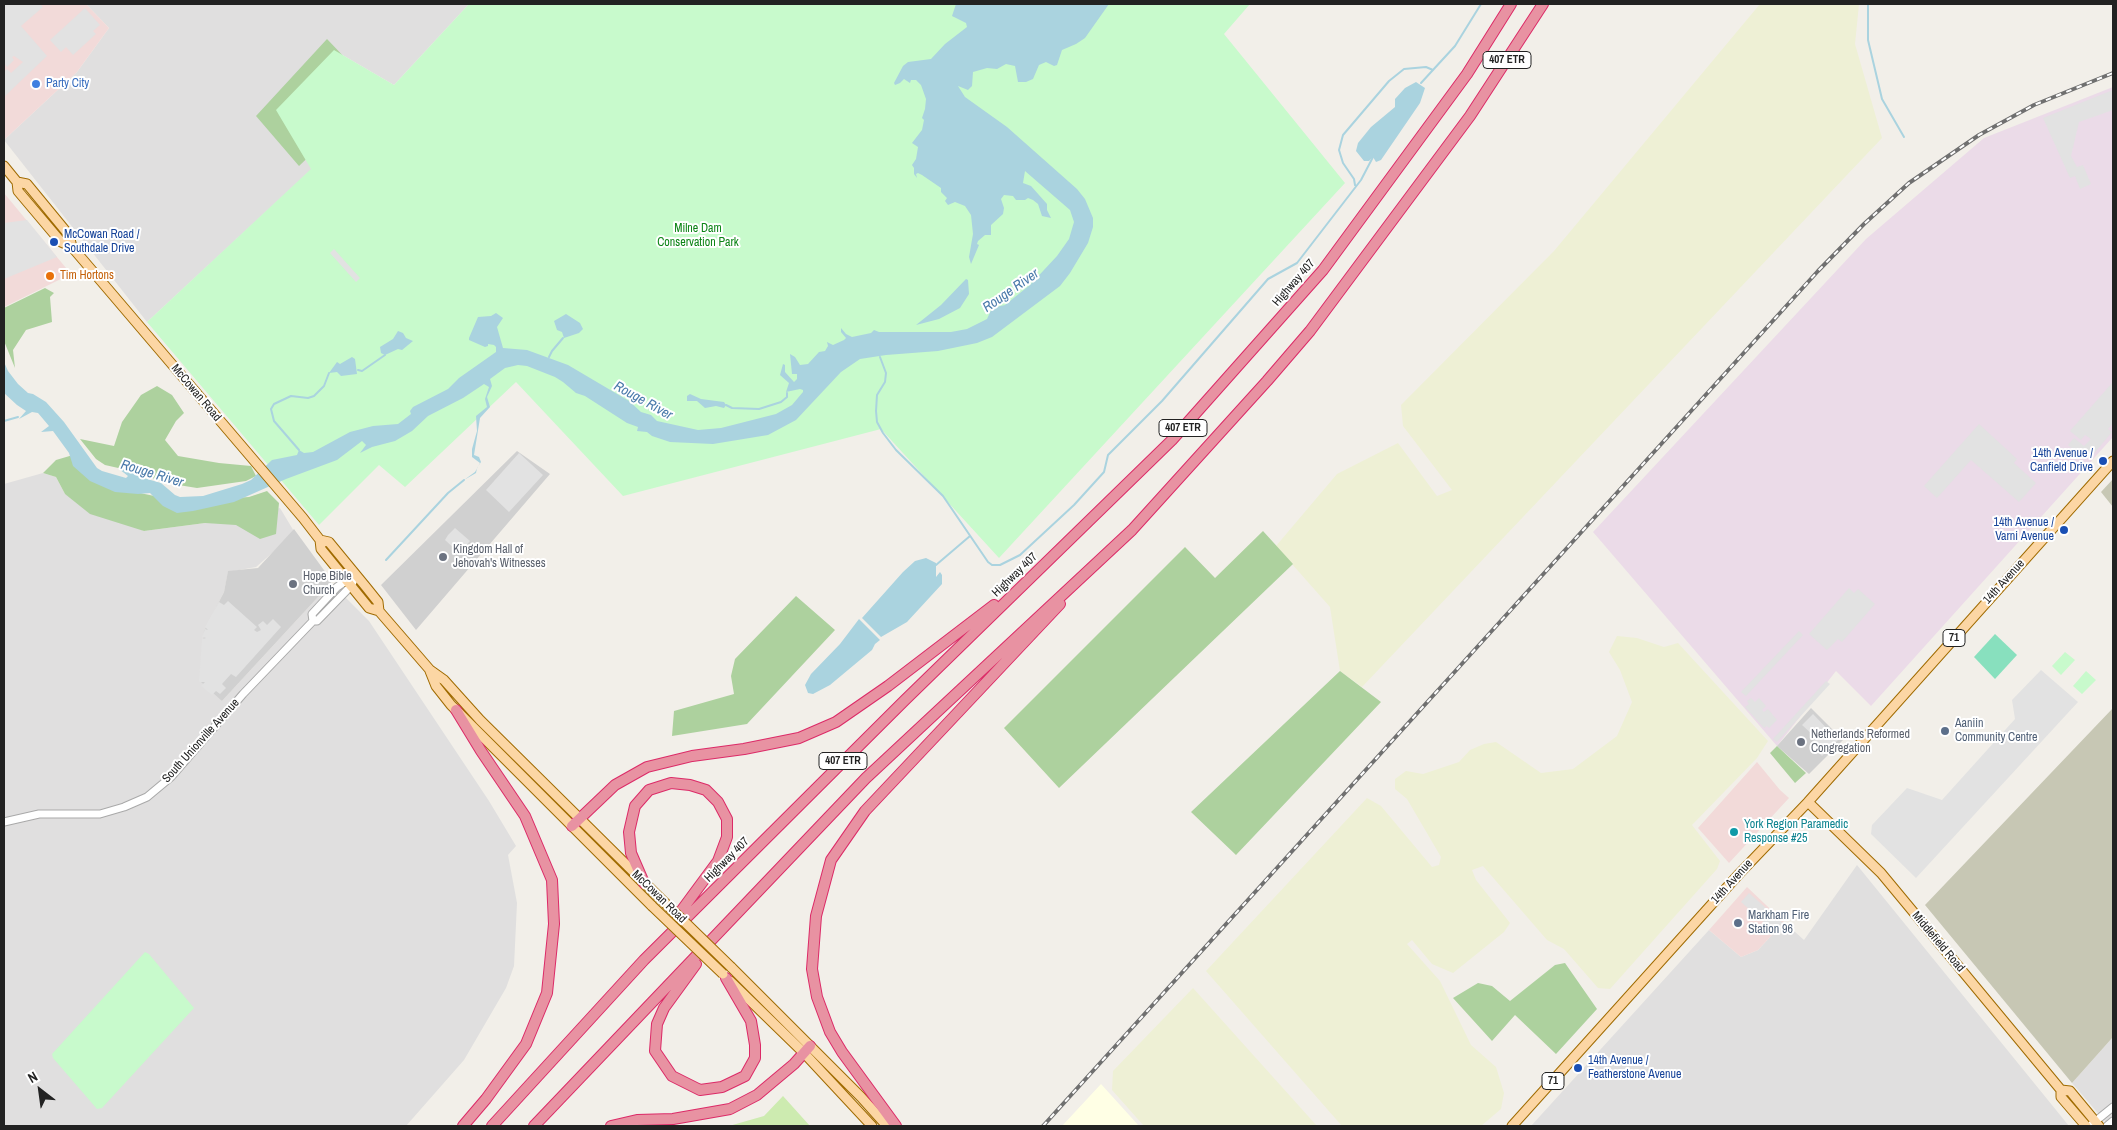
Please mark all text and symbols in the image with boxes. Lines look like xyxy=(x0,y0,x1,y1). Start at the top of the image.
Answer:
road number: 407 ETR xyxy=(1483,52,1531,68)
place label: Party City xyxy=(46,77,89,91)
marker: Party City xyxy=(30,78,42,90)
park label: Milne Dam Conservation Park xyxy=(657,222,739,250)
place label: McCowan Road / Southdale Drive xyxy=(64,228,139,256)
marker: McCowan Road / Southdale Drive xyxy=(48,236,60,248)
street label: Highway 407 xyxy=(1270,257,1318,309)
water label: Rouge River xyxy=(980,266,1042,316)
place label: Tim Hortons xyxy=(60,269,114,283)
marker: Tim Hortons xyxy=(44,270,56,282)
street label: McCowan Road xyxy=(168,362,224,424)
water label: Rouge River xyxy=(611,378,675,424)
road number: 407 ETR xyxy=(1159,419,1207,436)
place label: 14th Avenue / Canfield Drive xyxy=(2030,447,2093,475)
marker: 14th Avenue / Canfield Drive xyxy=(2097,455,2109,467)
water label: Rouge River xyxy=(119,457,185,491)
place label: 14th Avenue / Varni Avenue xyxy=(1993,516,2054,544)
marker: 14th Avenue / Varni Avenue xyxy=(2058,524,2070,536)
place label: Kingdom Hall of Jehovah's Witnesses xyxy=(453,543,546,571)
street label: Highway 407 xyxy=(989,550,1041,600)
marker: Kingdom Hall of Jehovah's Witnesses xyxy=(437,551,449,563)
street label: 14th Avenue xyxy=(1980,557,2028,607)
place label: Hope Bible Church xyxy=(303,570,352,598)
marker: Hope Bible Church xyxy=(287,578,299,590)
road number: 71 xyxy=(1943,630,1965,646)
street label: South Unionville Avenue xyxy=(159,696,243,786)
place label: Aaniin Community Centre xyxy=(1955,717,2038,745)
marker: Aaniin Community Centre xyxy=(1939,725,1951,737)
place label: Netherlands Reformed Congregation xyxy=(1811,728,1910,756)
marker: Netherlands Reformed Congregation xyxy=(1795,736,1807,748)
road number: 407 ETR xyxy=(819,752,867,769)
place label: York Region Paramedic Response #25 xyxy=(1744,818,1848,846)
marker: York Region Paramedic Response #25 xyxy=(1728,826,1740,838)
street label: Highway 407 xyxy=(702,835,752,885)
street label: 14th Avenue xyxy=(1708,857,1756,907)
street label: McCowan Road xyxy=(629,868,689,926)
place label: Markham Fire Station 96 xyxy=(1748,909,1809,937)
street label: Middlefield Road xyxy=(1909,909,1967,975)
marker: Markham Fire Station 96 xyxy=(1732,917,1744,929)
place label: 14th Avenue / Featherstone Avenue xyxy=(1588,1054,1681,1082)
marker: 14th Avenue / Featherstone Avenue xyxy=(1572,1062,1584,1074)
north arrow xyxy=(15,1065,65,1115)
text: N xyxy=(24,1067,41,1087)
road number: 71 xyxy=(1542,1072,1564,1090)

